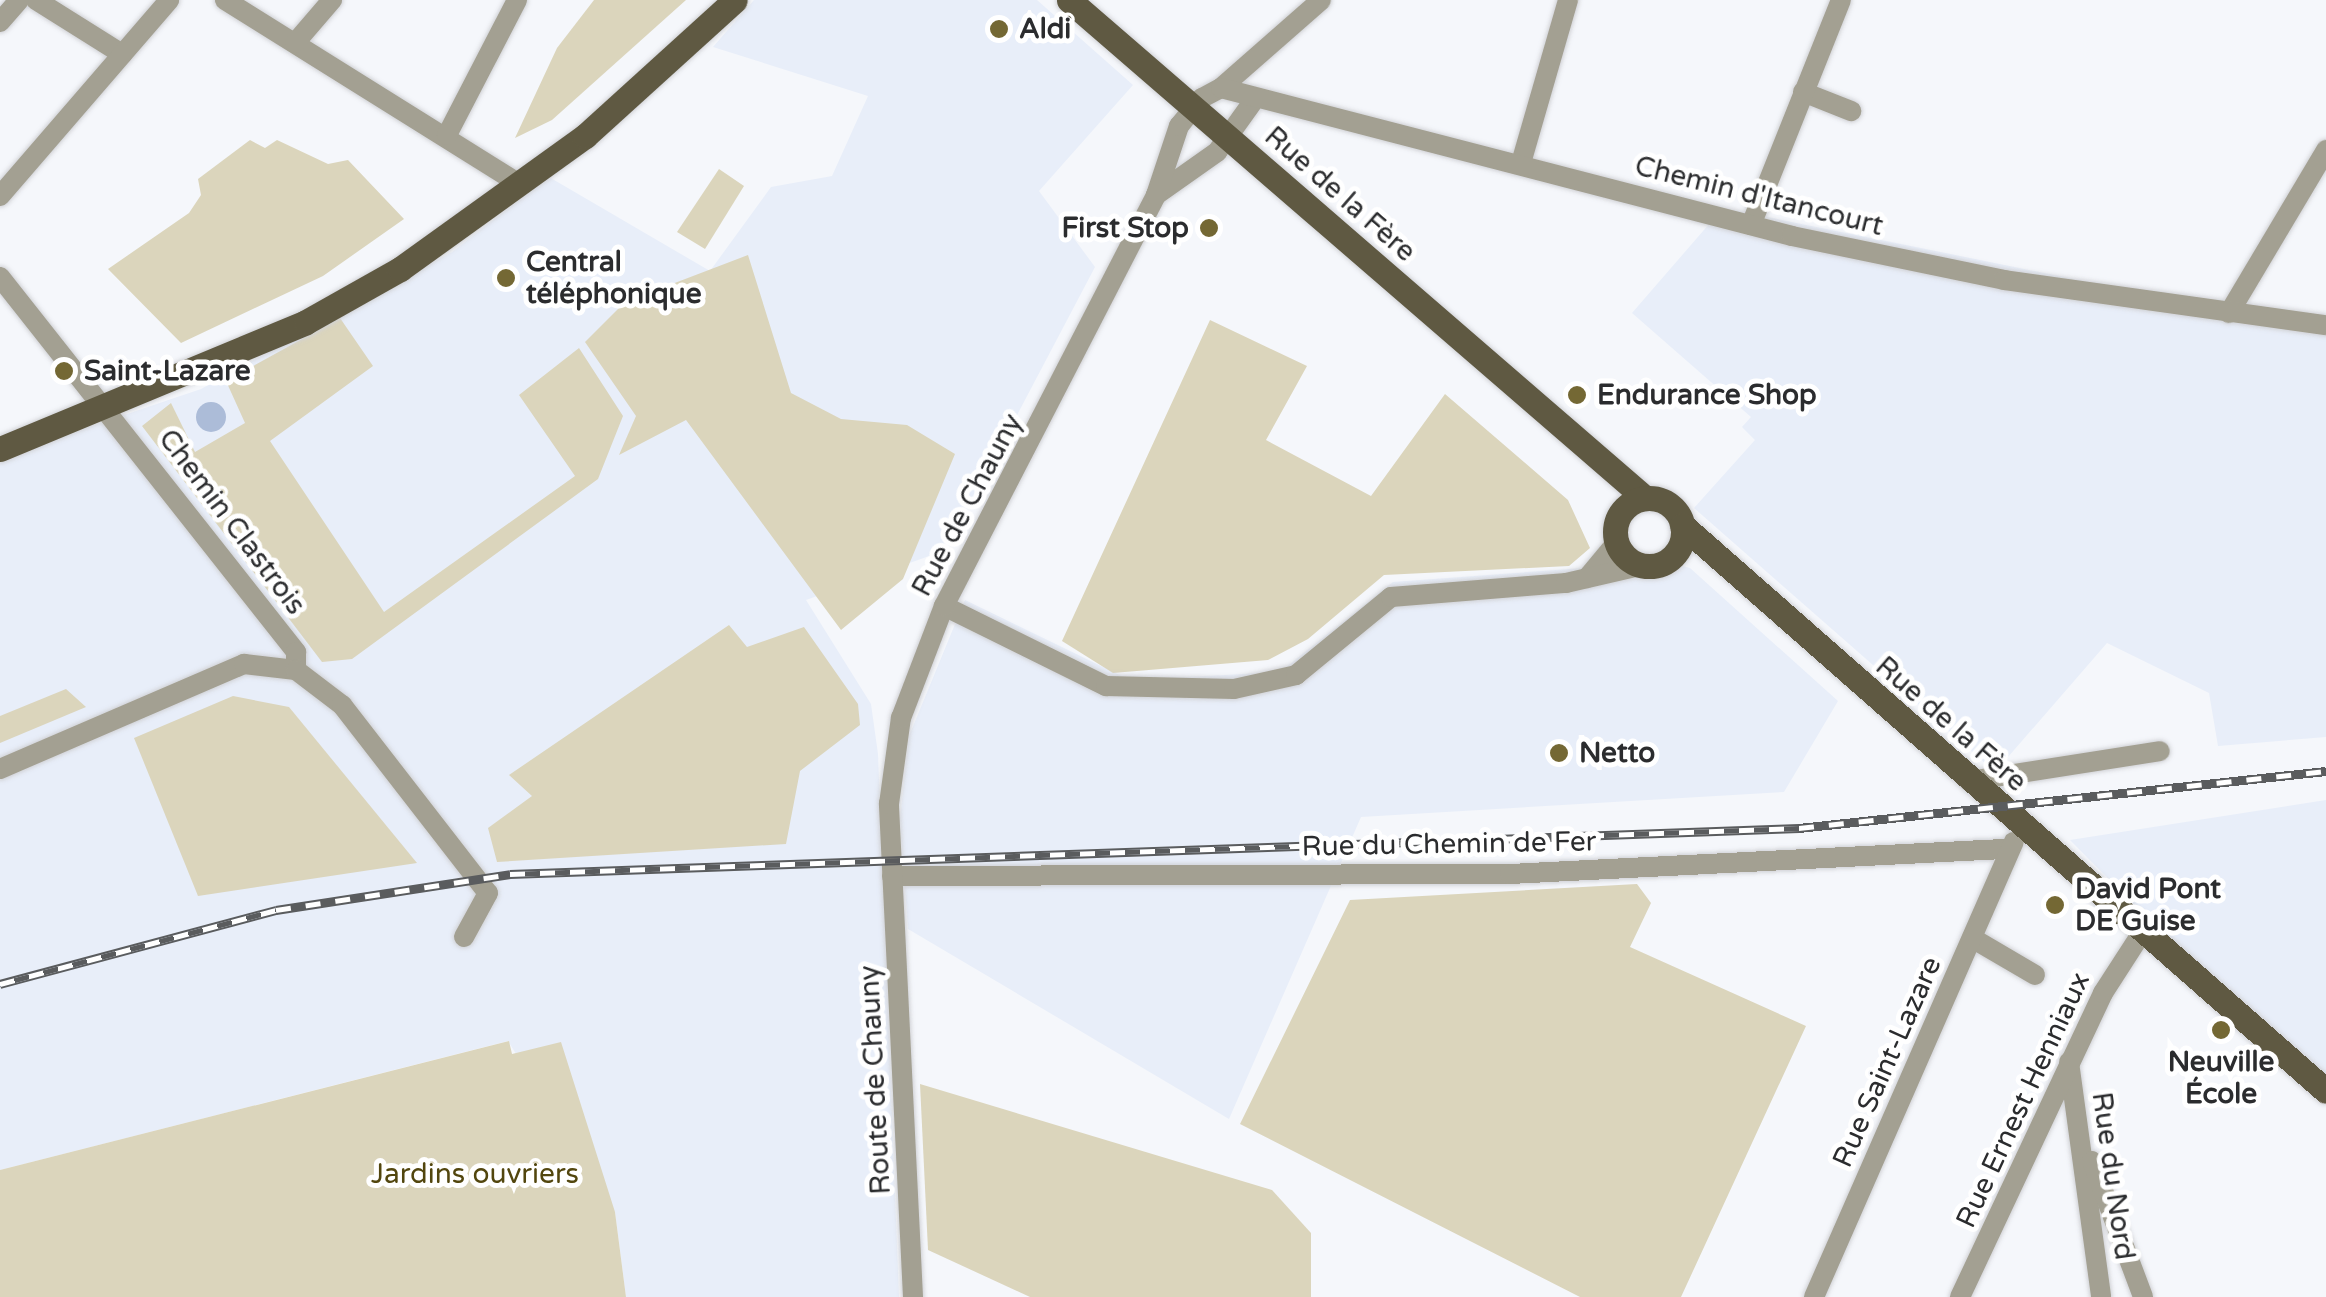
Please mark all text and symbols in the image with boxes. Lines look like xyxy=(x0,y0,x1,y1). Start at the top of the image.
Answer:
place label: Aldi xyxy=(1019,12,1071,46)
marker: Aldi xyxy=(988,18,1010,40)
street label: Rue de la Fère xyxy=(1258,119,1422,269)
street label: Chemin d'Itancourt xyxy=(1631,149,1887,243)
place label: First Stop xyxy=(1061,211,1189,245)
marker: First Stop xyxy=(1198,217,1220,239)
place label: Central téléphonique xyxy=(526,245,702,311)
marker: Central téléphonique xyxy=(495,267,517,289)
place label: Saint-Lazare xyxy=(84,354,250,388)
marker: Saint-Lazare xyxy=(53,360,75,382)
place label: Endurance Shop xyxy=(1597,378,1817,412)
marker: Endurance Shop xyxy=(1566,384,1588,406)
street label: Rue de Chauny xyxy=(905,408,1029,602)
street label: Chemin Clastrois xyxy=(151,423,313,621)
street label: Rue de la Fère xyxy=(1869,649,2033,799)
place label: Netto xyxy=(1579,736,1655,770)
marker: Netto xyxy=(1548,742,1570,764)
street label: Rue du Chemin de Fer xyxy=(1301,825,1597,863)
place label: David Pont DE Guise xyxy=(2075,872,2221,938)
marker: David Pont DE Guise xyxy=(2044,894,2066,916)
street label: Rue Saint-Lazare xyxy=(1826,952,1948,1172)
street label: Route de Chauny xyxy=(852,965,898,1195)
street label: Rue Ernest Henniaux xyxy=(1949,967,2097,1233)
marker: Neuville École xyxy=(2210,1019,2232,1041)
place label: Neuville École xyxy=(2168,1045,2274,1111)
street label: Rue du Nord xyxy=(2085,1090,2141,1262)
park label: Jardins ouvriers xyxy=(371,1157,579,1191)

